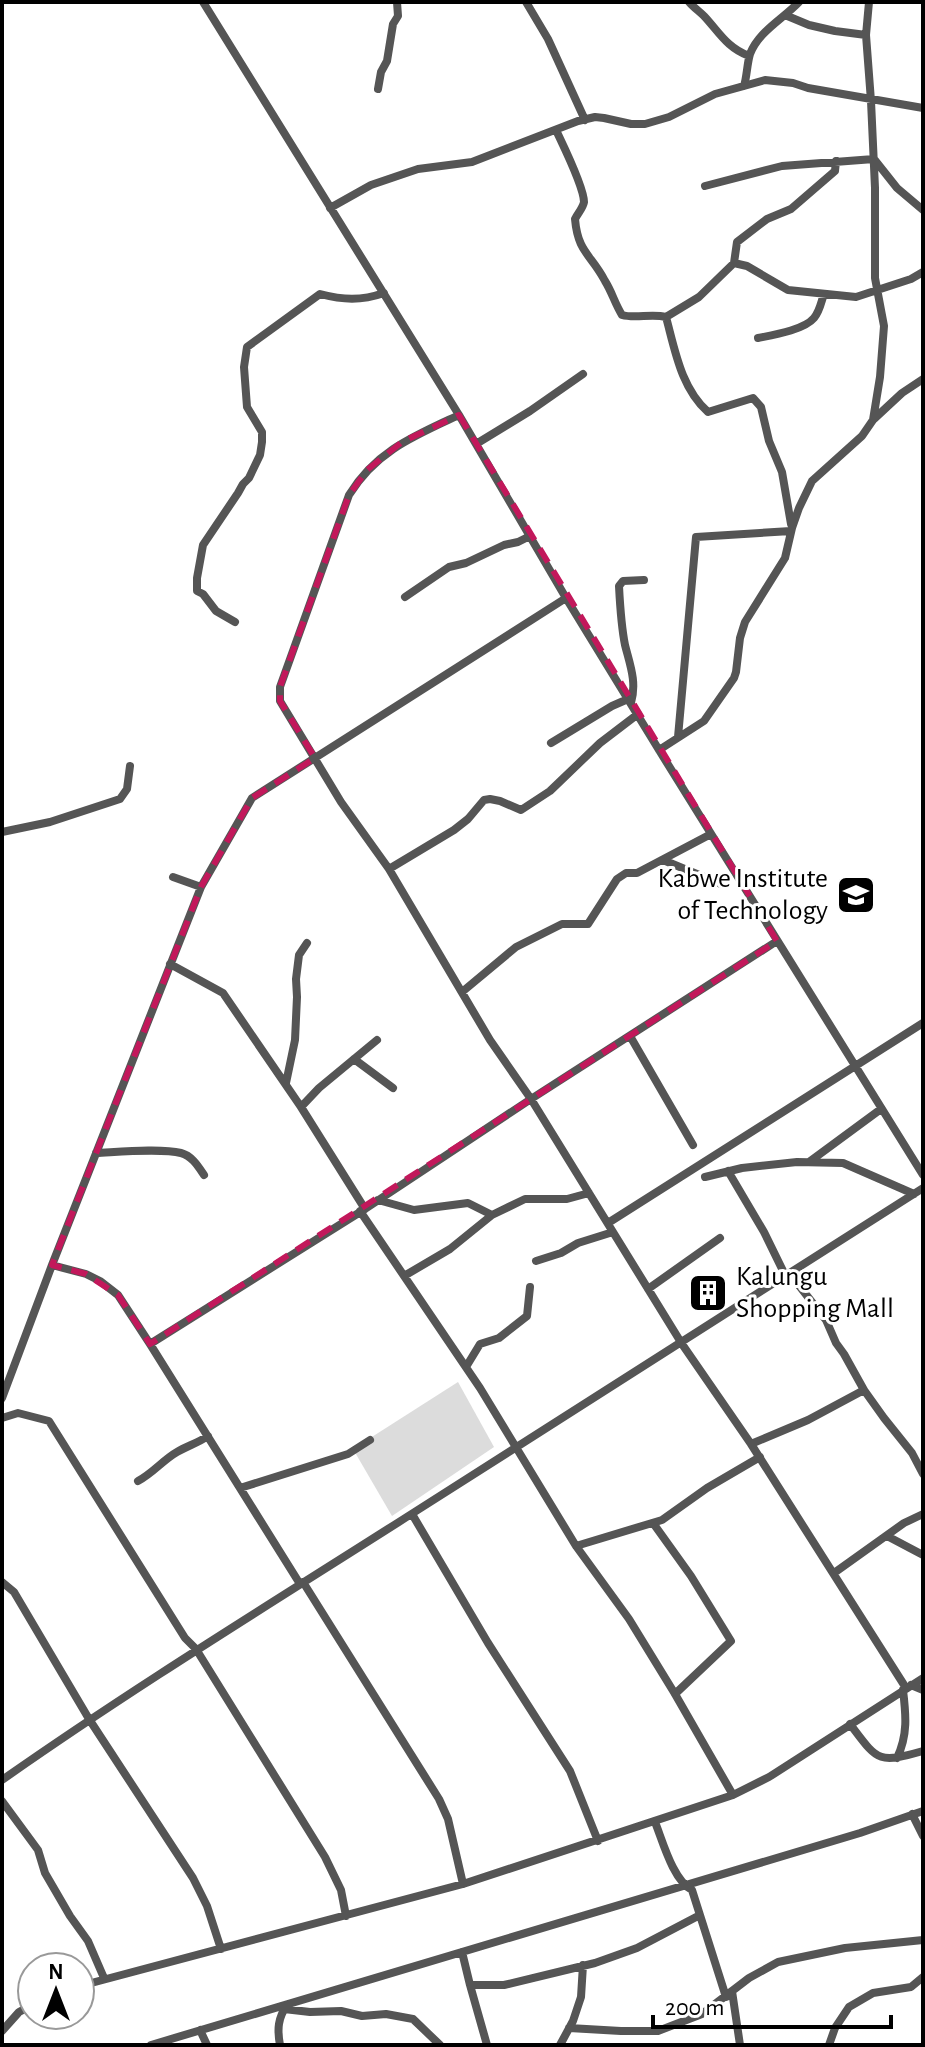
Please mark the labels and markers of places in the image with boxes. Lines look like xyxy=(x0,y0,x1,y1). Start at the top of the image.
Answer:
place label: Kabwe Institute of Technology xyxy=(658,865,828,925)
school or university icon: Kabwe Institute of Technology xyxy=(835,874,877,916)
place label: Kalungu Shopping Mall xyxy=(736,1263,894,1323)
building icon: Kalungu Shopping Mall xyxy=(687,1272,729,1314)

